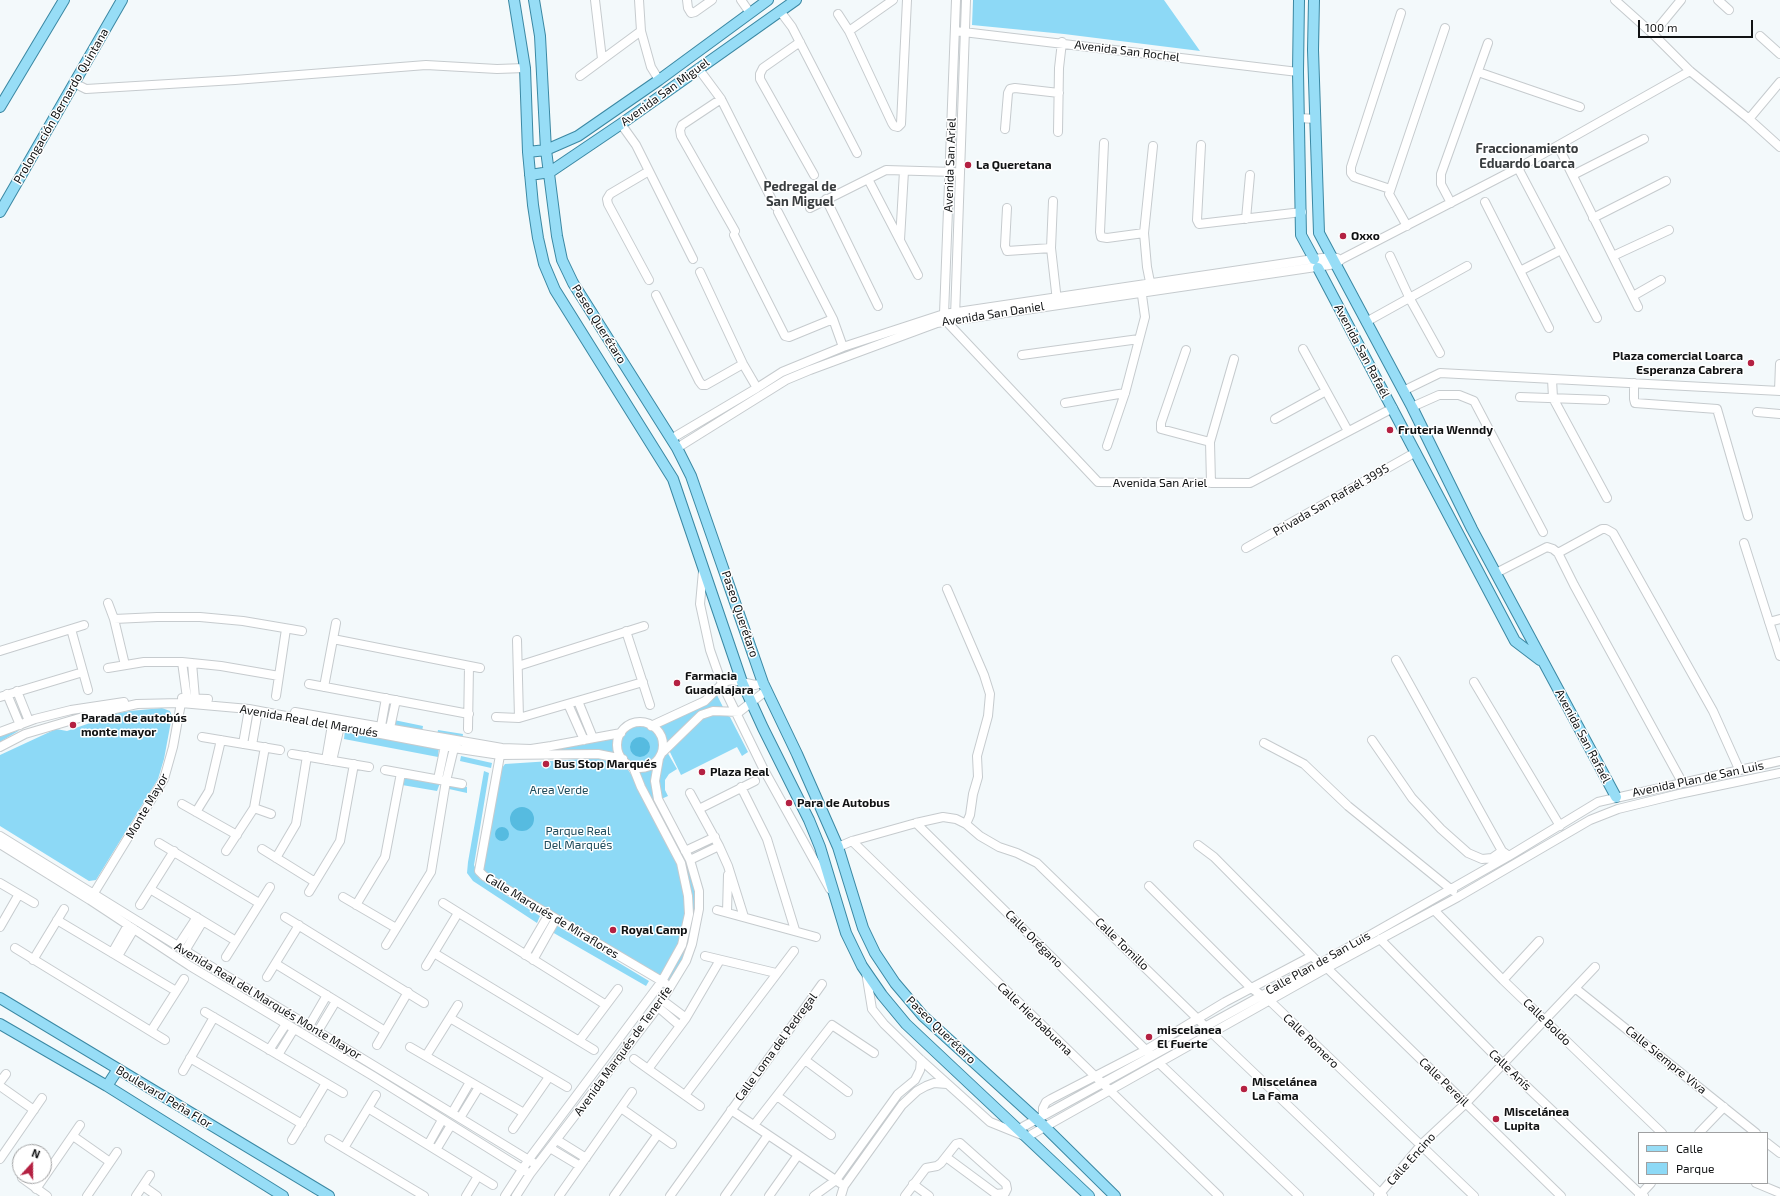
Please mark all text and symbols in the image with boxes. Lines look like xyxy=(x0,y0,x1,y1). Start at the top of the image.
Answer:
scale bar xyxy=(1640,12,1755,38)
text: 100 m xyxy=(1645,20,1677,34)
street label: Prolongación Bernardo Quintana xyxy=(10,26,112,186)
street label: Avenida San Rochel xyxy=(1074,37,1180,65)
street label: Avenida San Miguel xyxy=(618,55,712,129)
street label: Avenida San Ariel xyxy=(941,118,959,212)
district label: Fraccionamiento Eduardo Loarca xyxy=(1476,141,1578,172)
place label: La Queretana xyxy=(976,158,1052,172)
marker: La Queretana xyxy=(963,160,973,170)
district label: Pedregal de San Miguel xyxy=(764,179,836,210)
place label: Oxxo xyxy=(1351,229,1380,243)
marker: Oxxo xyxy=(1338,231,1348,241)
street label: Paseo Querétaro xyxy=(569,282,629,366)
street label: Avenida San Daniel xyxy=(941,299,1045,329)
street label: Avenida San Rafaél xyxy=(1331,302,1393,400)
place label: Plaza comercial Loarca Esperanza Cabrera xyxy=(1612,349,1743,377)
marker: Plaza comercial Loarca Esperanza Cabrera xyxy=(1746,358,1756,368)
place label: Fruteria Wenndy xyxy=(1398,423,1493,437)
marker: Fruteria Wenndy xyxy=(1385,425,1395,435)
street label: Privada San Rafaél 3995 xyxy=(1270,461,1392,539)
street label: Avenida San Ariel xyxy=(1113,476,1207,490)
street label: Paseo Querétaro xyxy=(718,569,762,659)
place label: Farmacia Guadalajara xyxy=(685,669,754,697)
marker: Farmacia Guadalajara xyxy=(672,678,682,688)
street label: Avenida San Rafaél xyxy=(1552,687,1614,785)
street label: Avenida Real del Marqués xyxy=(239,702,379,740)
place label: Parada de autobús monte mayor xyxy=(81,711,187,739)
marker: Parada de autobús monte mayor xyxy=(68,720,78,730)
place label: Bus Stop Marqués xyxy=(554,757,657,771)
street label: Avenida Plan de San Luis xyxy=(1631,758,1765,800)
marker: Bus Stop Marqués xyxy=(541,759,551,769)
place label: Plaza Real xyxy=(710,765,769,779)
marker: Plaza Real xyxy=(697,767,707,777)
street label: Monte Mayor xyxy=(123,771,171,841)
park label: Area Verde xyxy=(529,783,589,797)
place label: Para de Autobus xyxy=(797,796,890,810)
marker: Para de Autobus xyxy=(784,798,794,808)
park label: Parque Real Del Marqués xyxy=(544,824,612,852)
street label: Calle Marqués de Miraflores xyxy=(483,870,621,962)
street label: Calle Orégano xyxy=(1002,907,1066,971)
street label: Calle Tomillo xyxy=(1092,915,1152,973)
place label: Royal Camp xyxy=(621,923,687,937)
marker: Royal Camp xyxy=(608,925,618,935)
street label: Calle Plan de San Luis xyxy=(1263,928,1373,998)
street label: Avenida Real del Marqués Monte Mayor xyxy=(172,939,364,1063)
street label: Calle Hierbabuena xyxy=(994,979,1076,1059)
street label: Avenida Marqués de Tenerife xyxy=(571,983,675,1119)
street label: Calle Loma del Pedregal xyxy=(732,990,820,1104)
street label: Paseo Querétaro xyxy=(903,993,979,1067)
street label: Calle Boldo xyxy=(1520,996,1574,1048)
street label: Calle Romero xyxy=(1280,1011,1342,1071)
place label: miscelanea El Fuerte xyxy=(1157,1023,1222,1051)
street label: Calle Siempre Viva xyxy=(1623,1023,1709,1097)
marker: miscelanea El Fuerte xyxy=(1144,1032,1154,1042)
street label: Calle Anís xyxy=(1486,1046,1534,1094)
street label: Calle Perejil xyxy=(1416,1055,1472,1109)
street label: Boulevard Peña Flor xyxy=(113,1063,215,1131)
place label: Miscelánea La Fama xyxy=(1252,1075,1317,1103)
marker: Miscelánea La Fama xyxy=(1239,1084,1249,1094)
place label: Miscelánea Lupita xyxy=(1504,1105,1569,1133)
marker: Miscelánea Lupita xyxy=(1491,1114,1501,1124)
street label: Calle Encino xyxy=(1384,1130,1438,1188)
legend xyxy=(1638,1132,1768,1184)
text: Calle xyxy=(1676,1141,1703,1155)
north arrow xyxy=(12,1144,52,1184)
text: N xyxy=(30,1146,42,1161)
text: Parque xyxy=(1676,1161,1714,1175)

